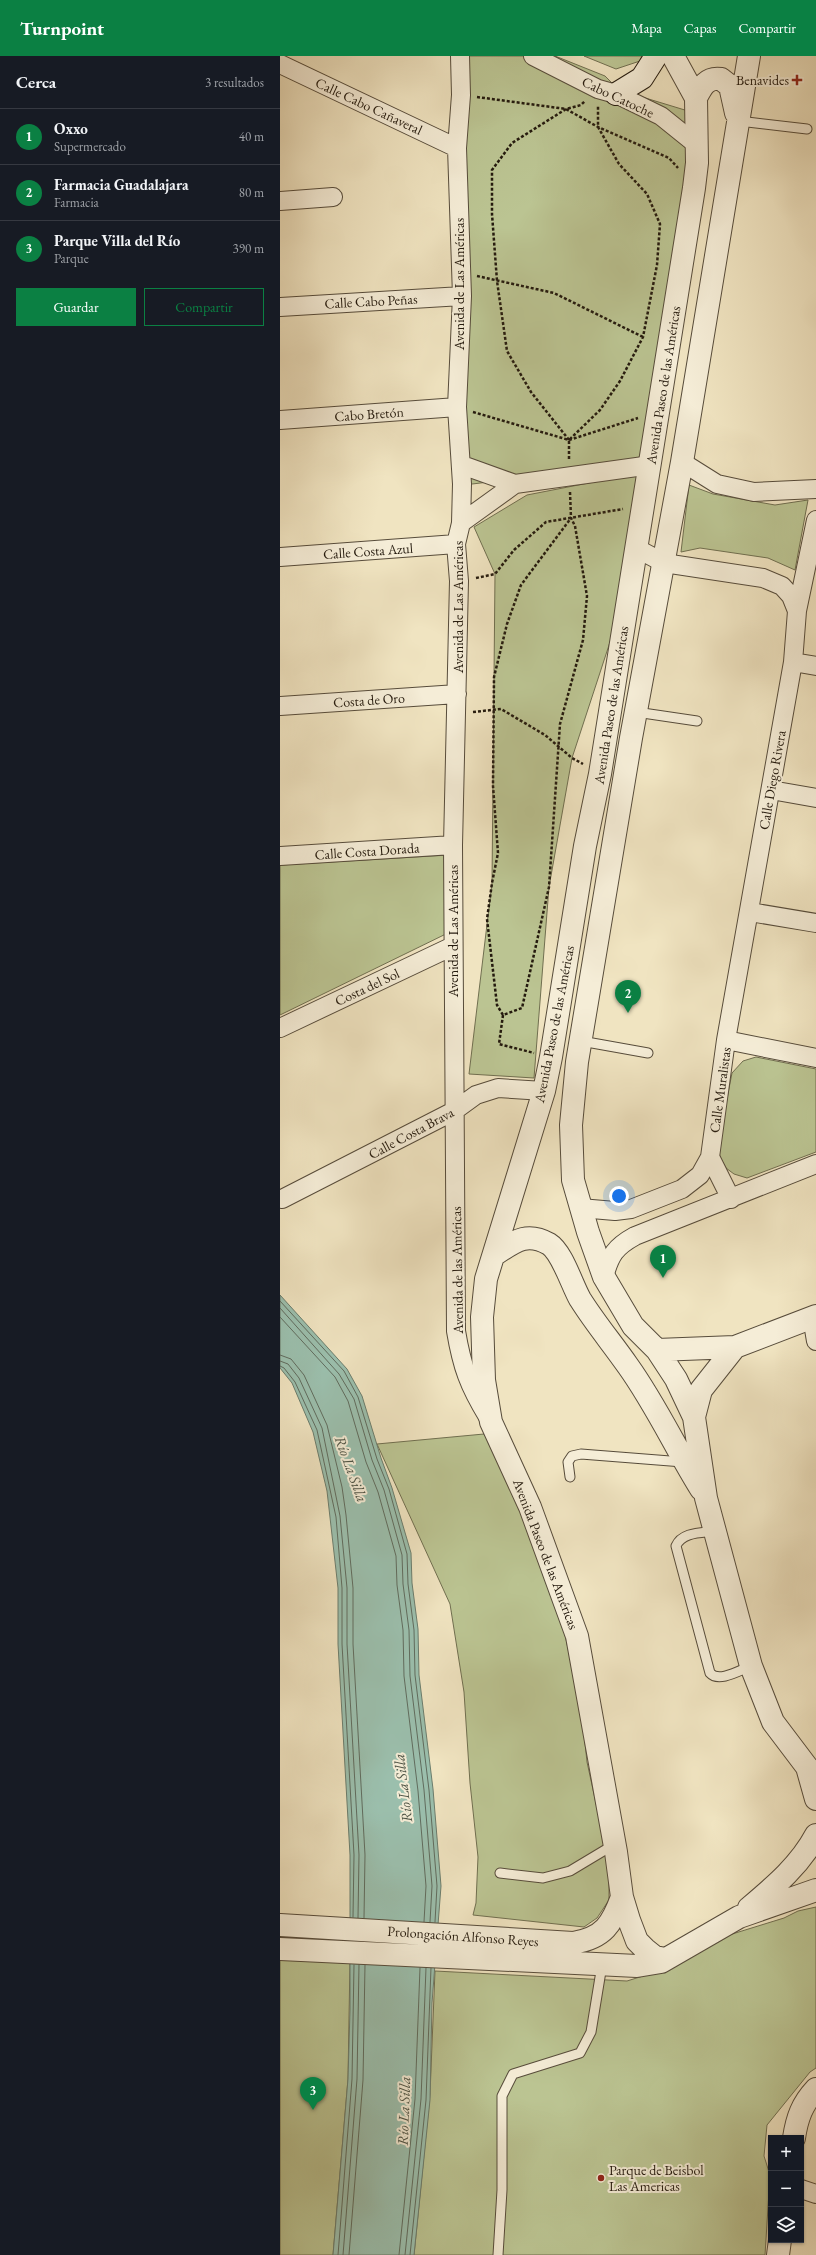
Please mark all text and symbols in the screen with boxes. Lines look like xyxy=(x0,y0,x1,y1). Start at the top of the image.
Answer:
text: Turnpoint xyxy=(20,16,104,41)
text: Mapa xyxy=(631,19,662,37)
text: Capas xyxy=(684,19,716,37)
text: Compartir xyxy=(738,19,796,37)
text: Cerca xyxy=(16,71,56,93)
place label: Benavides xyxy=(736,71,789,89)
street label: Cabo Catoche xyxy=(579,72,657,122)
street label: Calle Cabo Cañaveral xyxy=(313,73,426,139)
text: 3 resultados xyxy=(205,74,264,91)
marker: Benavides xyxy=(792,75,802,85)
text: Oxxo xyxy=(54,119,88,138)
text: 1 xyxy=(26,128,32,145)
text: 40 m xyxy=(239,128,264,145)
text: Supermercado xyxy=(54,138,126,155)
text: Farmacia Guadalajara xyxy=(54,175,189,194)
text: 2 xyxy=(26,184,32,201)
text: 80 m xyxy=(239,184,264,201)
text: Farmacia xyxy=(54,194,99,211)
street label: Avenida de Las Américas xyxy=(450,217,468,351)
text: Parque Villa del Río xyxy=(54,231,180,250)
text: 3 xyxy=(26,240,32,257)
text: 390 m xyxy=(233,240,264,257)
text: Parque xyxy=(54,250,89,267)
button: Guardar xyxy=(16,288,136,326)
button: Compartir xyxy=(144,288,264,326)
street label: Calle Cabo Peñas xyxy=(324,290,418,312)
street label: Avenida Paseo de las Américas xyxy=(641,304,684,466)
street label: Cabo Bretón xyxy=(334,403,405,425)
street label: Calle Costa Azul xyxy=(322,539,414,563)
street label: Avenida de Las Américas xyxy=(449,540,467,674)
street label: Avenida Paseo de las Américas xyxy=(589,624,632,786)
street label: Costa de Oro xyxy=(333,689,406,711)
street label: Calle Diego Rivera xyxy=(754,728,790,831)
street label: Calle Costa Dorada xyxy=(314,838,420,864)
street label: Avenida de Las Américas xyxy=(444,864,462,998)
street label: Avenida Paseo de las Américas xyxy=(530,943,578,1105)
street label: Costa del Sol xyxy=(332,964,403,1010)
pin: 2 xyxy=(615,980,641,1013)
street label: Calle Muralistas xyxy=(705,1045,735,1134)
street label: Calle Costa Brava xyxy=(365,1103,457,1163)
your location xyxy=(609,1186,629,1206)
street label: Avenida de las Américas xyxy=(447,1206,467,1335)
pin: 1 xyxy=(650,1245,676,1278)
water label: Río La Silla xyxy=(331,1433,372,1504)
street label: Avenida Paseo de las Américas xyxy=(509,1475,583,1632)
water label: Río La Silla xyxy=(389,1753,416,1823)
street label: Prolongación Alfonso Reyes xyxy=(387,1922,540,1950)
water label: Río La Silla xyxy=(393,2076,414,2146)
pin: 3 xyxy=(300,2077,326,2110)
map controls xyxy=(768,2135,804,2243)
button: + xyxy=(768,2135,804,2171)
place label: Parque de Beisbol Las Americas xyxy=(609,2161,704,2195)
button: − xyxy=(768,2171,804,2207)
marker: Parque de Beisbol Las Americas xyxy=(596,2173,606,2183)
button: layers xyxy=(768,2207,804,2243)

